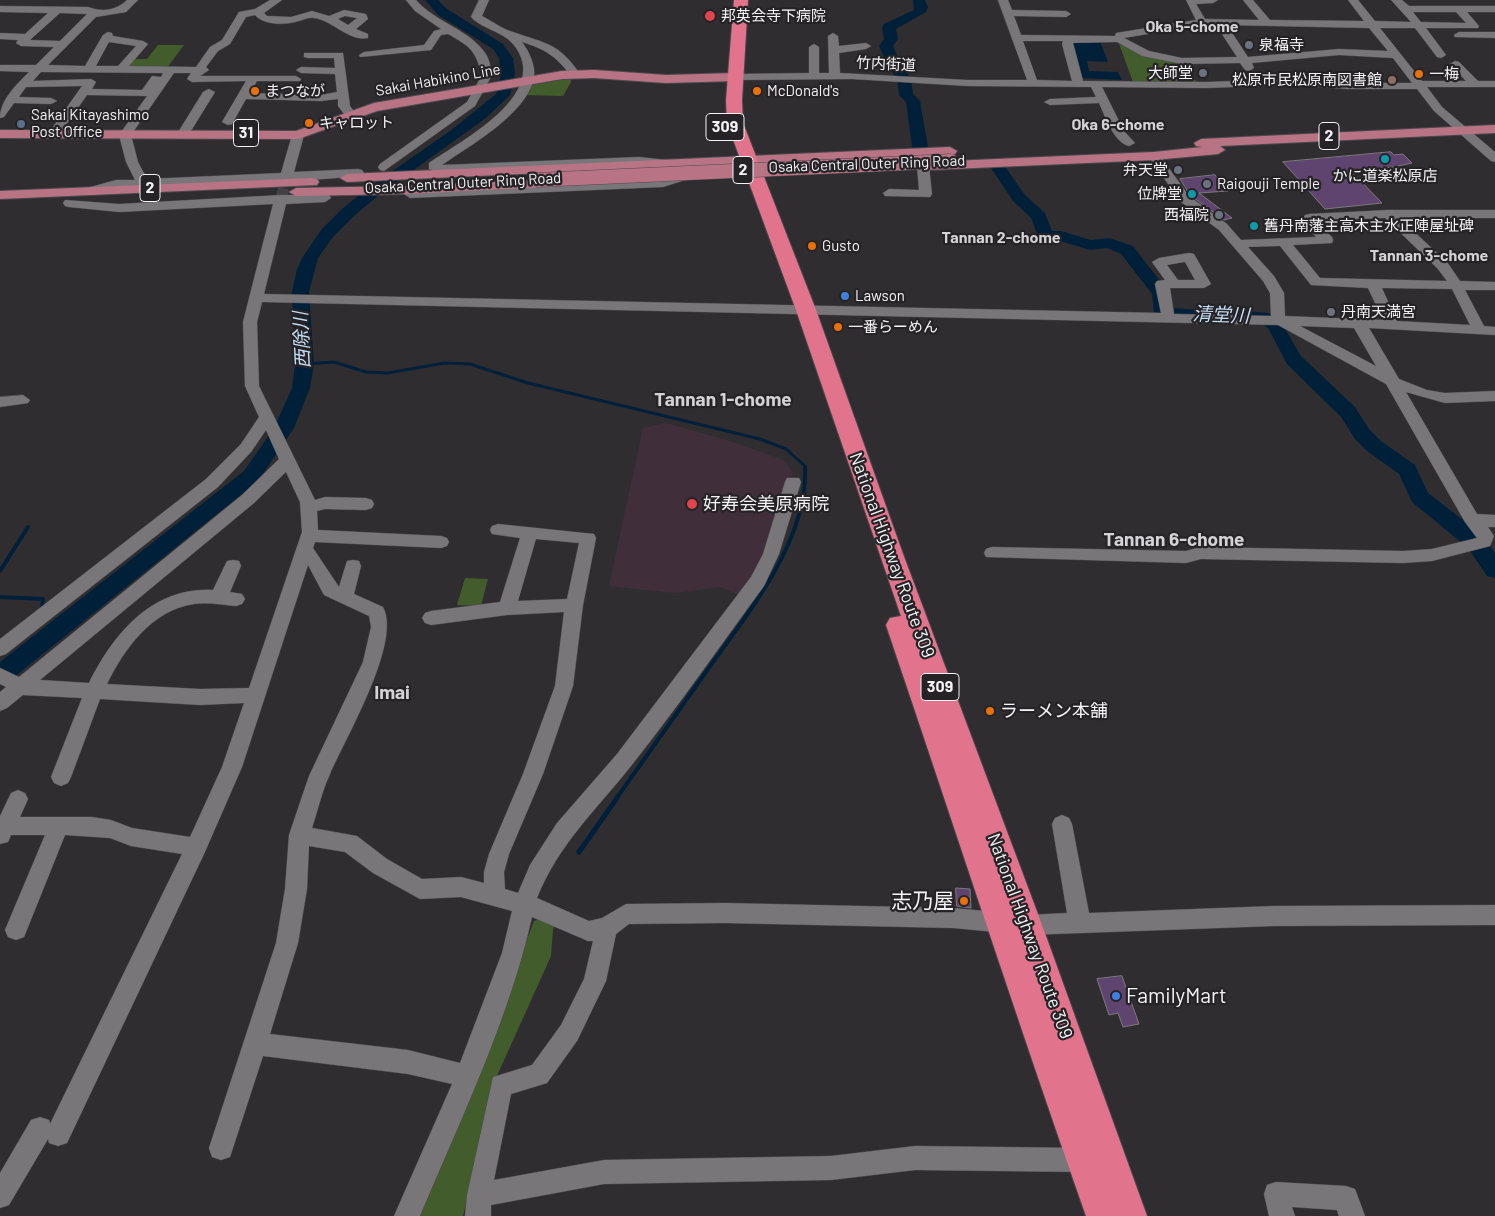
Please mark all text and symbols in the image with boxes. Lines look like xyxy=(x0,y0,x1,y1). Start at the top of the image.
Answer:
place label: 邦英会寺下病院 xyxy=(721,7,826,25)
marker: 邦英会寺下病院 xyxy=(703,9,717,23)
district label: Oka 5-chome xyxy=(1145,17,1239,37)
place label: 泉福寺 xyxy=(1259,36,1304,54)
marker: 泉福寺 xyxy=(1243,39,1255,51)
street label: 竹内街道 xyxy=(856,53,916,75)
street label: Sakai Habikino Line xyxy=(374,60,502,100)
place label: 大師堂 xyxy=(1148,64,1193,82)
place label: 一梅 xyxy=(1429,65,1459,83)
marker: 大師堂 xyxy=(1197,67,1209,79)
marker: 一梅 xyxy=(1413,68,1425,80)
place label: 松原市民松原南図書館 xyxy=(1232,71,1382,89)
marker: 松原市民松原南図書館 xyxy=(1386,74,1398,86)
place label: まつなが xyxy=(265,82,325,100)
place label: McDonald's xyxy=(767,82,839,100)
marker: まつなが xyxy=(249,85,261,97)
marker: McDonald's xyxy=(751,85,763,97)
place label: Sakai Kitayashimo Post Office xyxy=(31,106,149,141)
place label: キャロット xyxy=(319,114,394,132)
road number: 309 xyxy=(706,114,744,140)
district label: Oka 6-chome xyxy=(1071,115,1165,135)
marker: キャロット xyxy=(303,117,315,129)
marker: Sakai Kitayashimo Post Office xyxy=(15,118,27,130)
road number: 31 xyxy=(234,120,258,146)
road number: 2 xyxy=(1319,122,1339,150)
street label: Osaka Central Outer Ring Road xyxy=(768,152,966,176)
marker: かに道楽松原店 xyxy=(1379,153,1391,165)
road number: 2 xyxy=(733,156,753,184)
place label: 弁天堂 xyxy=(1123,161,1168,179)
marker: 弁天堂 xyxy=(1172,164,1184,176)
place label: かに道楽松原店 xyxy=(1333,167,1437,185)
street label: Osaka Central Outer Ring Road xyxy=(364,169,562,197)
road number: 2 xyxy=(140,174,160,202)
place label: Raigouji Temple xyxy=(1217,175,1320,193)
marker: Raigouji Temple xyxy=(1201,178,1213,190)
place label: 位牌堂 xyxy=(1137,185,1182,203)
marker: 位牌堂 xyxy=(1186,188,1198,200)
place label: 西福院 xyxy=(1164,206,1209,224)
marker: 西福院 xyxy=(1213,209,1225,221)
place label: 舊丹南藩主高木主水正陣屋址碑 xyxy=(1264,217,1474,235)
marker: 舊丹南藩主高木主水正陣屋址碑 xyxy=(1248,220,1260,232)
district label: Tannan 2-chome xyxy=(942,228,1060,248)
place label: Gusto xyxy=(822,237,860,255)
marker: Gusto xyxy=(806,240,818,252)
district label: Tannan 3-chome xyxy=(1370,246,1488,266)
place label: Lawson xyxy=(855,287,905,305)
marker: Lawson xyxy=(839,290,851,302)
water label: 清堂川 xyxy=(1192,303,1250,327)
place label: 丹南天満宮 xyxy=(1341,303,1416,321)
marker: 丹南天満宮 xyxy=(1325,306,1337,318)
water label: 西除川 xyxy=(289,311,315,369)
place label: 一番らーめん xyxy=(848,318,938,336)
marker: 一番らーめん xyxy=(832,321,844,333)
district label: Tannan 1-chome xyxy=(654,389,792,411)
street label: National Highway Route 309 xyxy=(845,449,939,661)
place label: 好寿会美原病院 xyxy=(703,493,829,515)
marker: 好寿会美原病院 xyxy=(685,497,699,511)
district label: Tannan 6-chome xyxy=(1104,529,1244,551)
road number: 309 xyxy=(921,674,959,700)
district label: Imai xyxy=(374,682,410,704)
place label: ラーメン本舗 xyxy=(1000,700,1108,722)
marker: ラーメン本舗 xyxy=(984,705,996,717)
street label: National Highway Route 309 xyxy=(983,830,1077,1042)
place label: 志乃屋 xyxy=(891,888,954,914)
marker: 志乃屋 xyxy=(958,895,970,907)
place label: FamilyMart xyxy=(1126,983,1227,1009)
marker: FamilyMart xyxy=(1110,990,1122,1002)

